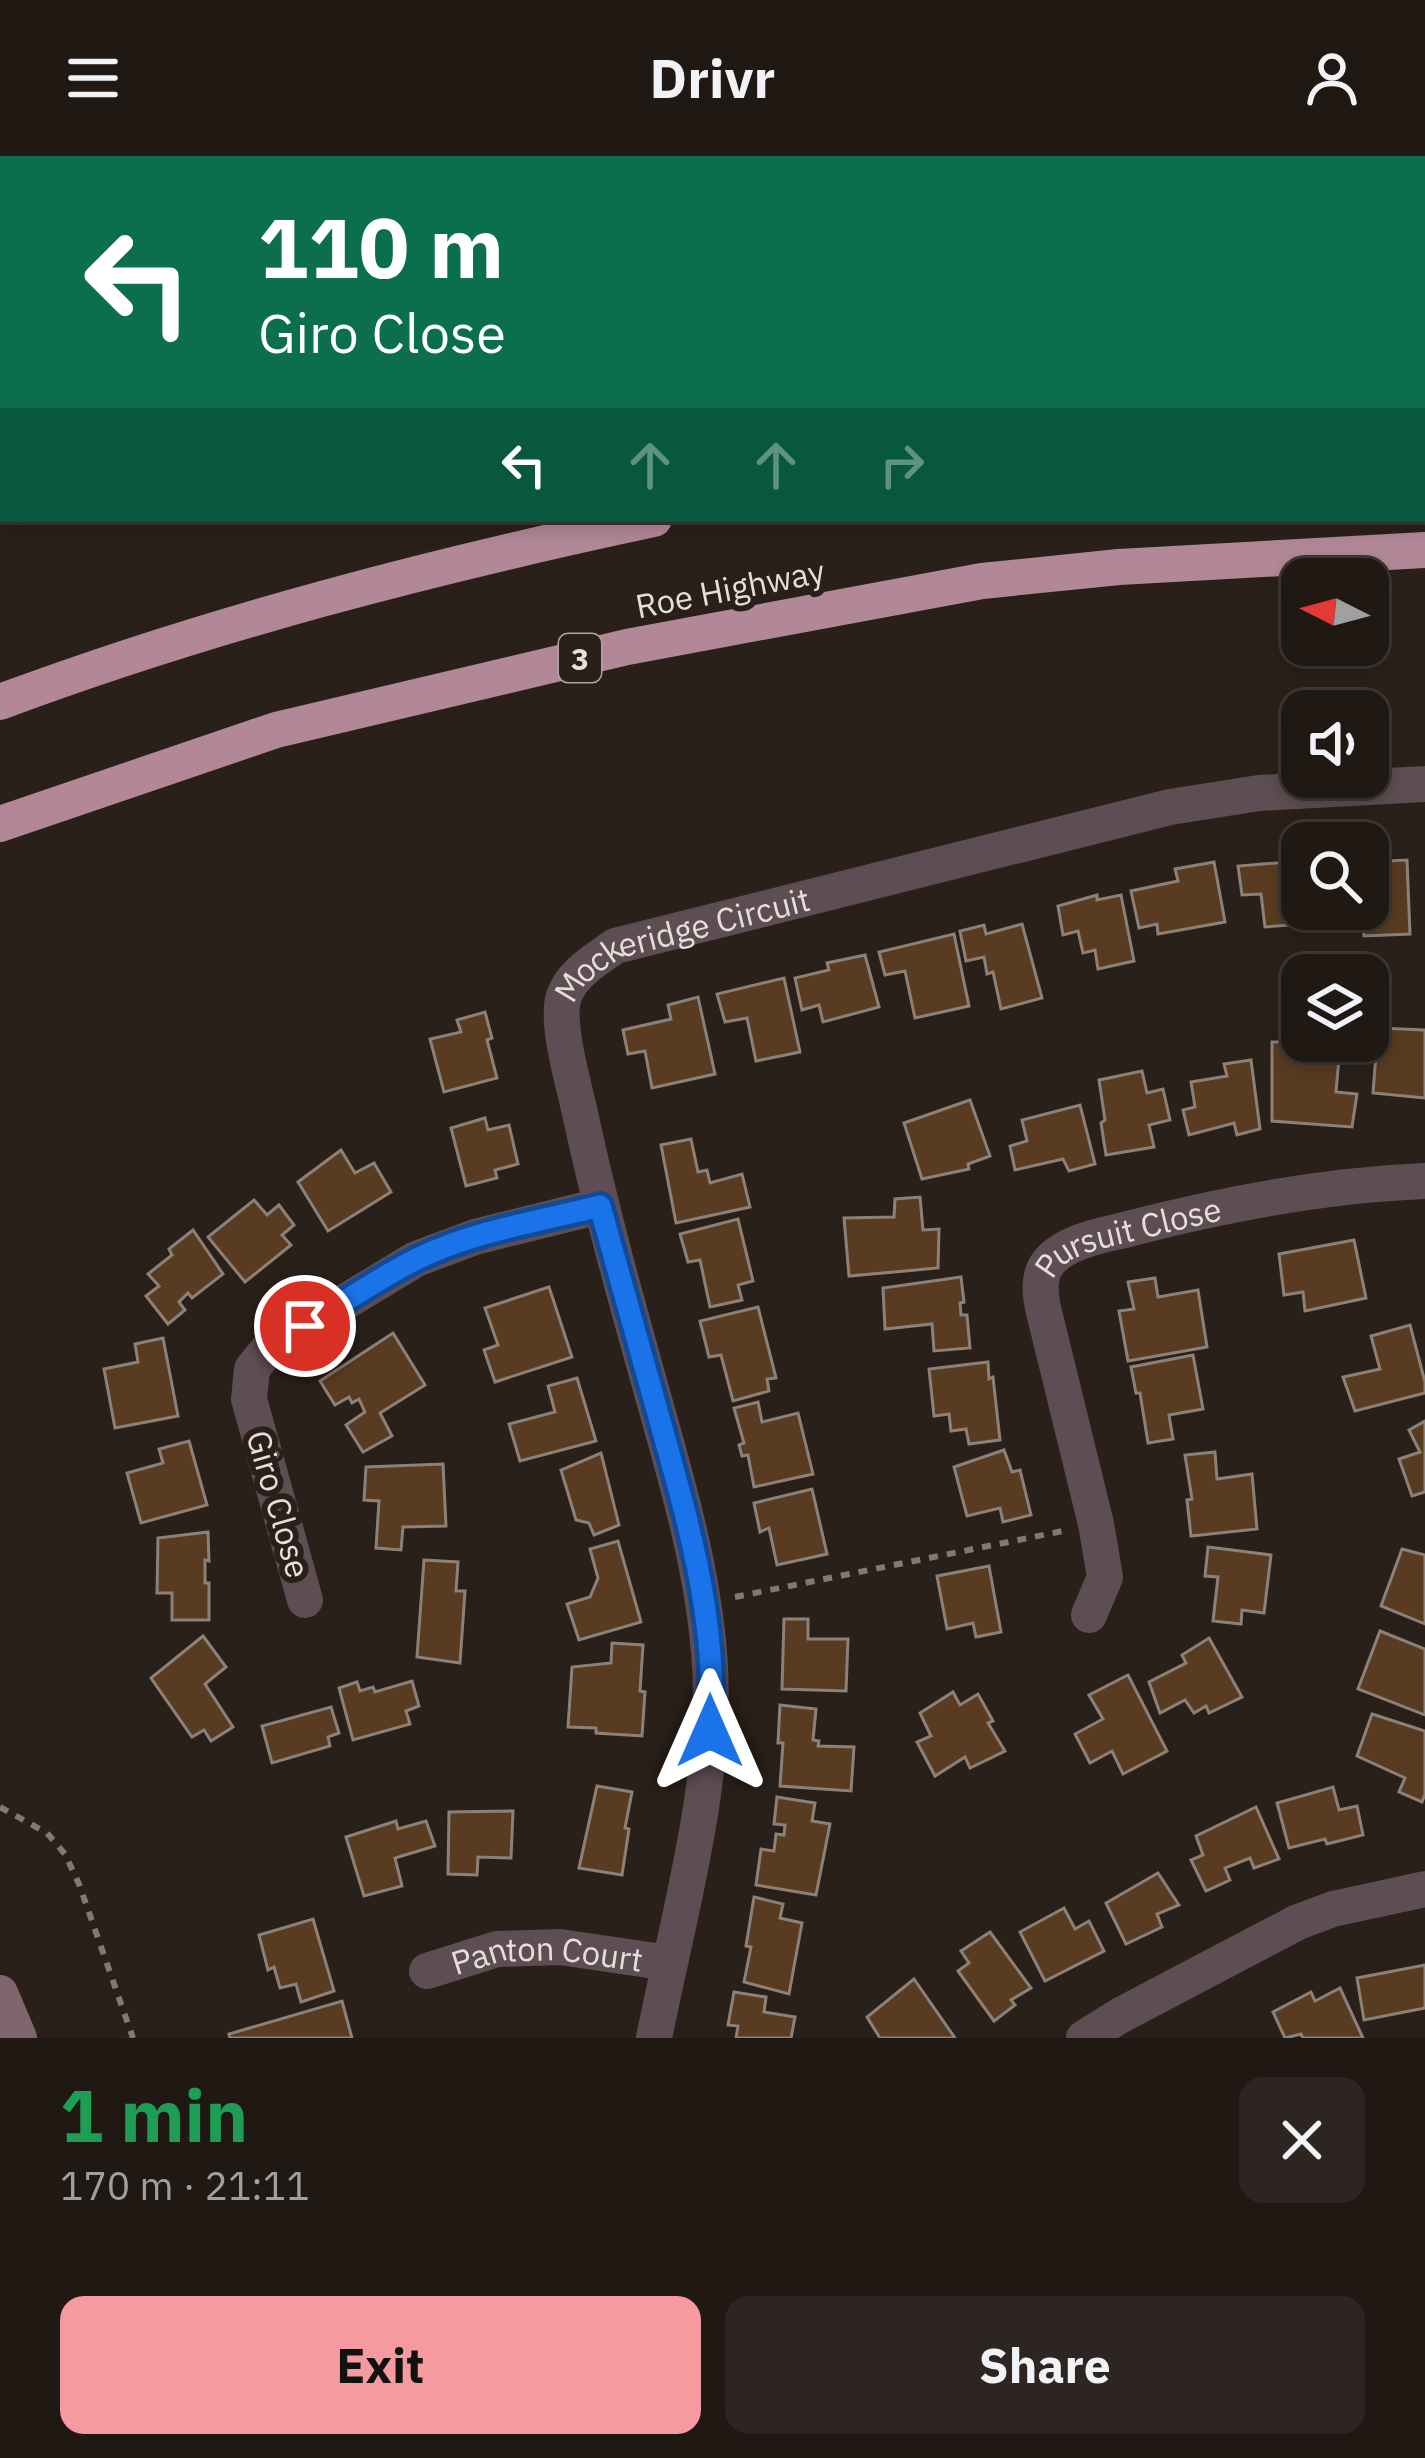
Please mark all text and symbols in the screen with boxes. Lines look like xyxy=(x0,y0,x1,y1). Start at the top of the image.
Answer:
text: Drivr xyxy=(650,43,775,113)
icon: menu xyxy=(60,45,126,111)
icon: person xyxy=(1299,45,1365,111)
text: 110 m xyxy=(258,192,504,301)
icon: left xyxy=(60,204,216,360)
text: Giro Close xyxy=(258,298,506,368)
icon: left xyxy=(491,432,557,498)
icon: ahead xyxy=(617,432,683,498)
icon: ahead xyxy=(743,432,809,498)
icon: right xyxy=(869,432,935,498)
street label: Roe Highway xyxy=(632,549,828,627)
north arrow xyxy=(1281,558,1389,666)
map controls xyxy=(1281,558,1389,1062)
road number: 3 xyxy=(559,634,601,682)
button: sound xyxy=(1281,690,1389,798)
button: search xyxy=(1281,822,1389,930)
street label: Mockeridge Circuit xyxy=(543,877,814,1009)
button: layers xyxy=(1281,954,1389,1062)
street label: Pursuit Close xyxy=(1023,1186,1225,1285)
pin xyxy=(254,1275,356,1377)
icon: arrive xyxy=(272,1293,338,1359)
street label: Giro Close xyxy=(237,1425,321,1583)
position arrow xyxy=(647,1668,773,1794)
street label: Panton Court xyxy=(445,1925,646,1984)
text: 1 min xyxy=(60,2068,248,2162)
button: close xyxy=(1239,2077,1365,2203)
text: 170 m · 21:11 xyxy=(60,2160,310,2211)
button: Exit xyxy=(60,2296,701,2434)
button: Share xyxy=(725,2296,1365,2434)

